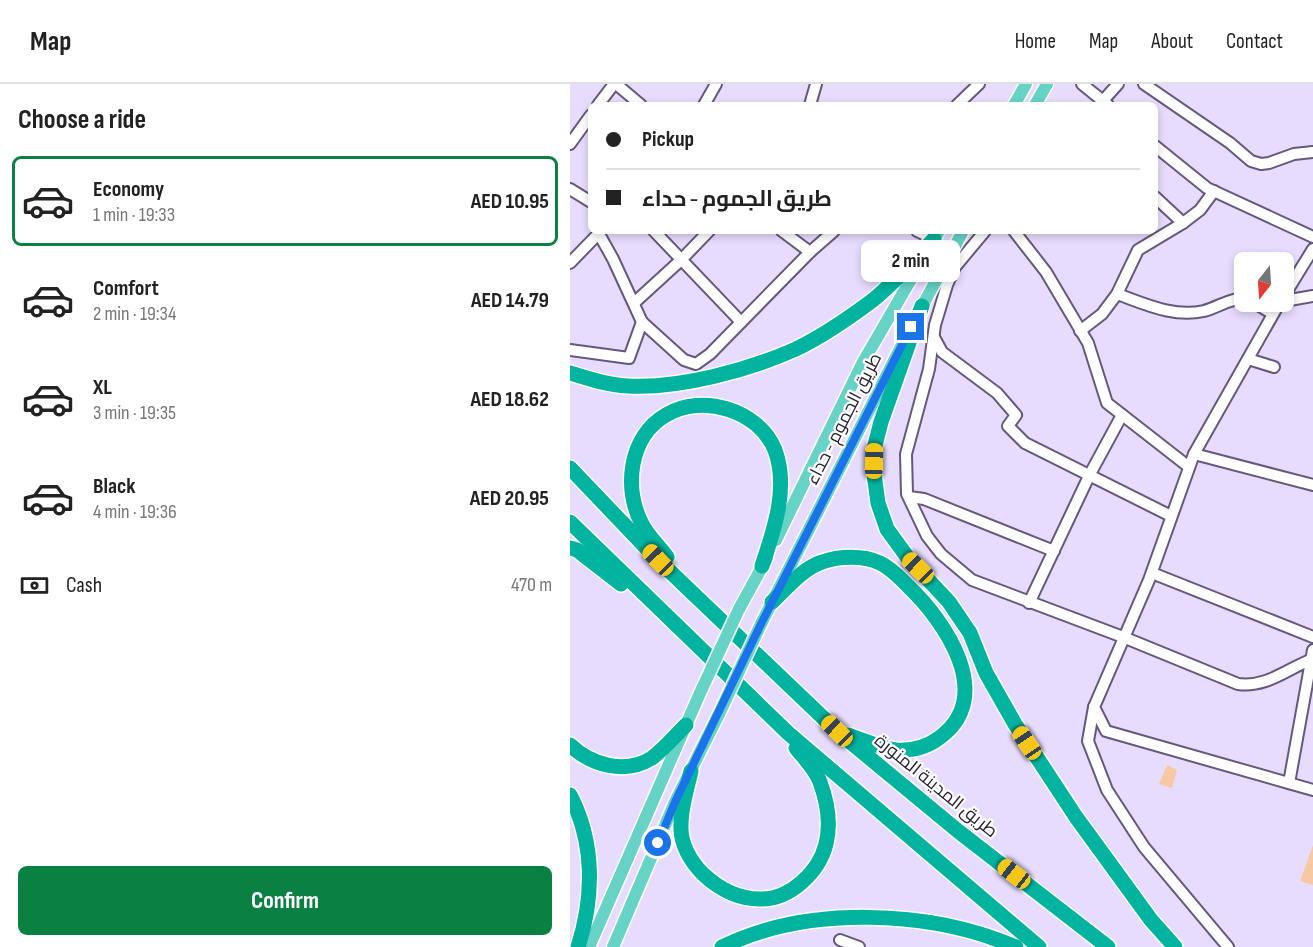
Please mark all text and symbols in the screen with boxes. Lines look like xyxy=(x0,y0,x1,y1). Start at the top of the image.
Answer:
text: Map xyxy=(30,25,71,58)
text: Home xyxy=(1015,29,1056,54)
text: Map xyxy=(1089,29,1118,54)
text: About xyxy=(1151,29,1193,54)
text: Contact xyxy=(1226,29,1283,54)
text: Choose a ride xyxy=(18,104,146,136)
text: Pickup xyxy=(642,126,694,153)
icon: car xyxy=(21,174,75,228)
text: Economy xyxy=(93,176,164,203)
text: طريق الجموم - حداء xyxy=(642,186,832,213)
text: AED 10.95 xyxy=(471,188,549,215)
text: 1 min · 19:33 xyxy=(93,203,175,227)
callout: 2 min xyxy=(862,240,961,282)
text: 2 min xyxy=(891,249,930,273)
north arrow xyxy=(1234,252,1294,312)
map controls xyxy=(1234,252,1294,312)
icon: car xyxy=(21,273,75,327)
text: Comfort xyxy=(93,275,159,302)
text: AED 14.79 xyxy=(471,287,549,314)
text: 2 min · 19:34 xyxy=(93,302,176,326)
route end xyxy=(897,313,924,340)
street label: طريق الجموم - حداء xyxy=(802,350,887,489)
icon: car xyxy=(21,372,75,426)
text: XL xyxy=(93,374,112,401)
text: AED 18.62 xyxy=(471,386,549,413)
text: 3 min · 19:35 xyxy=(93,401,176,425)
car xyxy=(865,443,883,479)
icon: car xyxy=(21,471,75,525)
text: Black xyxy=(93,473,135,500)
text: AED 20.95 xyxy=(470,485,549,512)
text: 4 min · 19:36 xyxy=(93,500,177,524)
car xyxy=(639,541,677,579)
car xyxy=(899,549,937,587)
icon: cash xyxy=(18,569,51,602)
text: Cash xyxy=(66,572,102,599)
text: 470 m xyxy=(511,573,552,597)
car xyxy=(818,712,856,750)
car xyxy=(1009,723,1045,763)
street label: طريق المدينة المنورة xyxy=(870,730,1002,843)
route start xyxy=(644,829,671,856)
car xyxy=(994,856,1034,892)
button: Confirm xyxy=(18,866,552,935)

